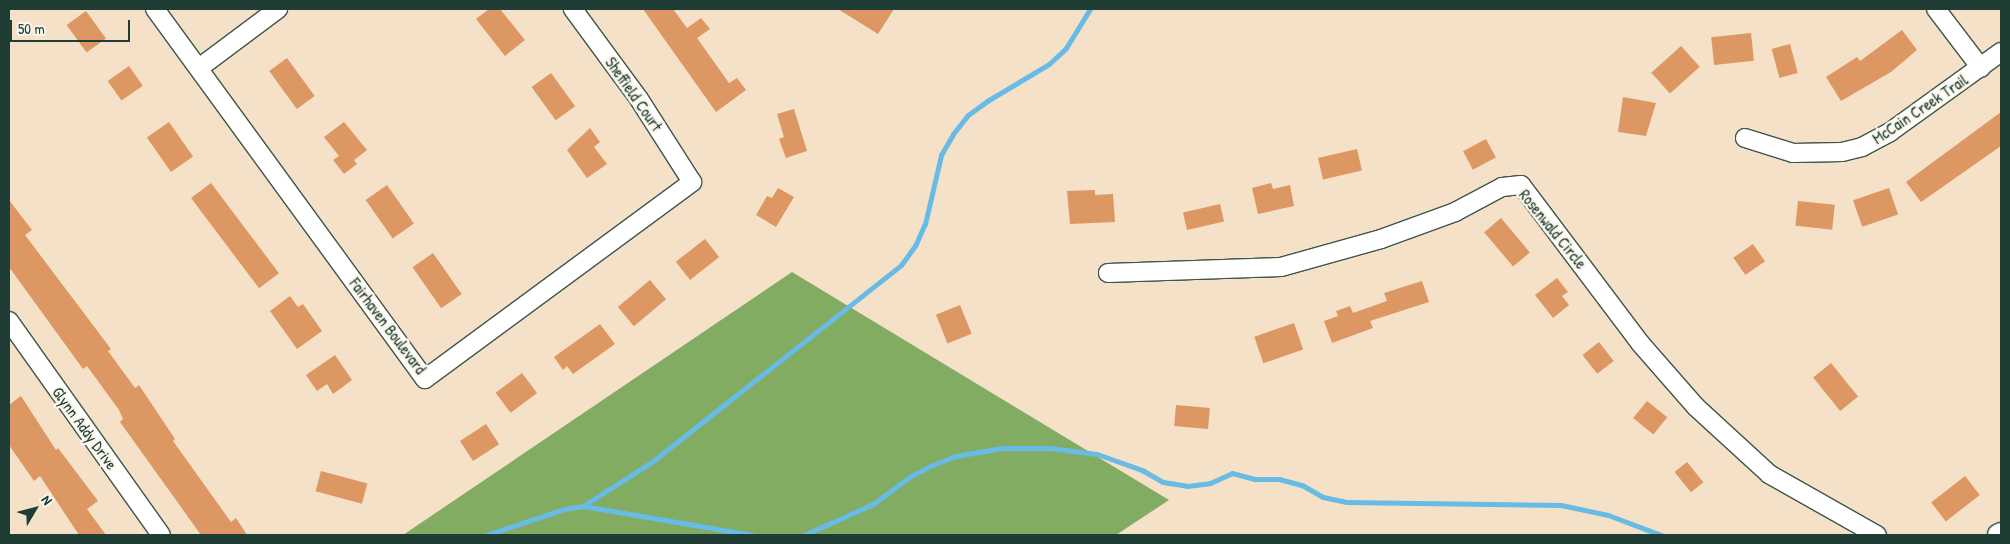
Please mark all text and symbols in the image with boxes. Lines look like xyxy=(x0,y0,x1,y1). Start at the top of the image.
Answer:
scale bar xyxy=(12,10,132,42)
text: 50 m xyxy=(18,18,45,39)
street label: Sheffield Court xyxy=(601,53,667,135)
street label: McCain Creek Trail xyxy=(1869,70,1971,148)
street label: Rosenwald Circle xyxy=(1515,185,1591,273)
street label: Fairhaven Boulevard xyxy=(346,274,430,378)
street label: Glynn Addy Drive xyxy=(49,383,121,473)
north arrow xyxy=(10,484,60,534)
text: N xyxy=(38,491,57,508)

